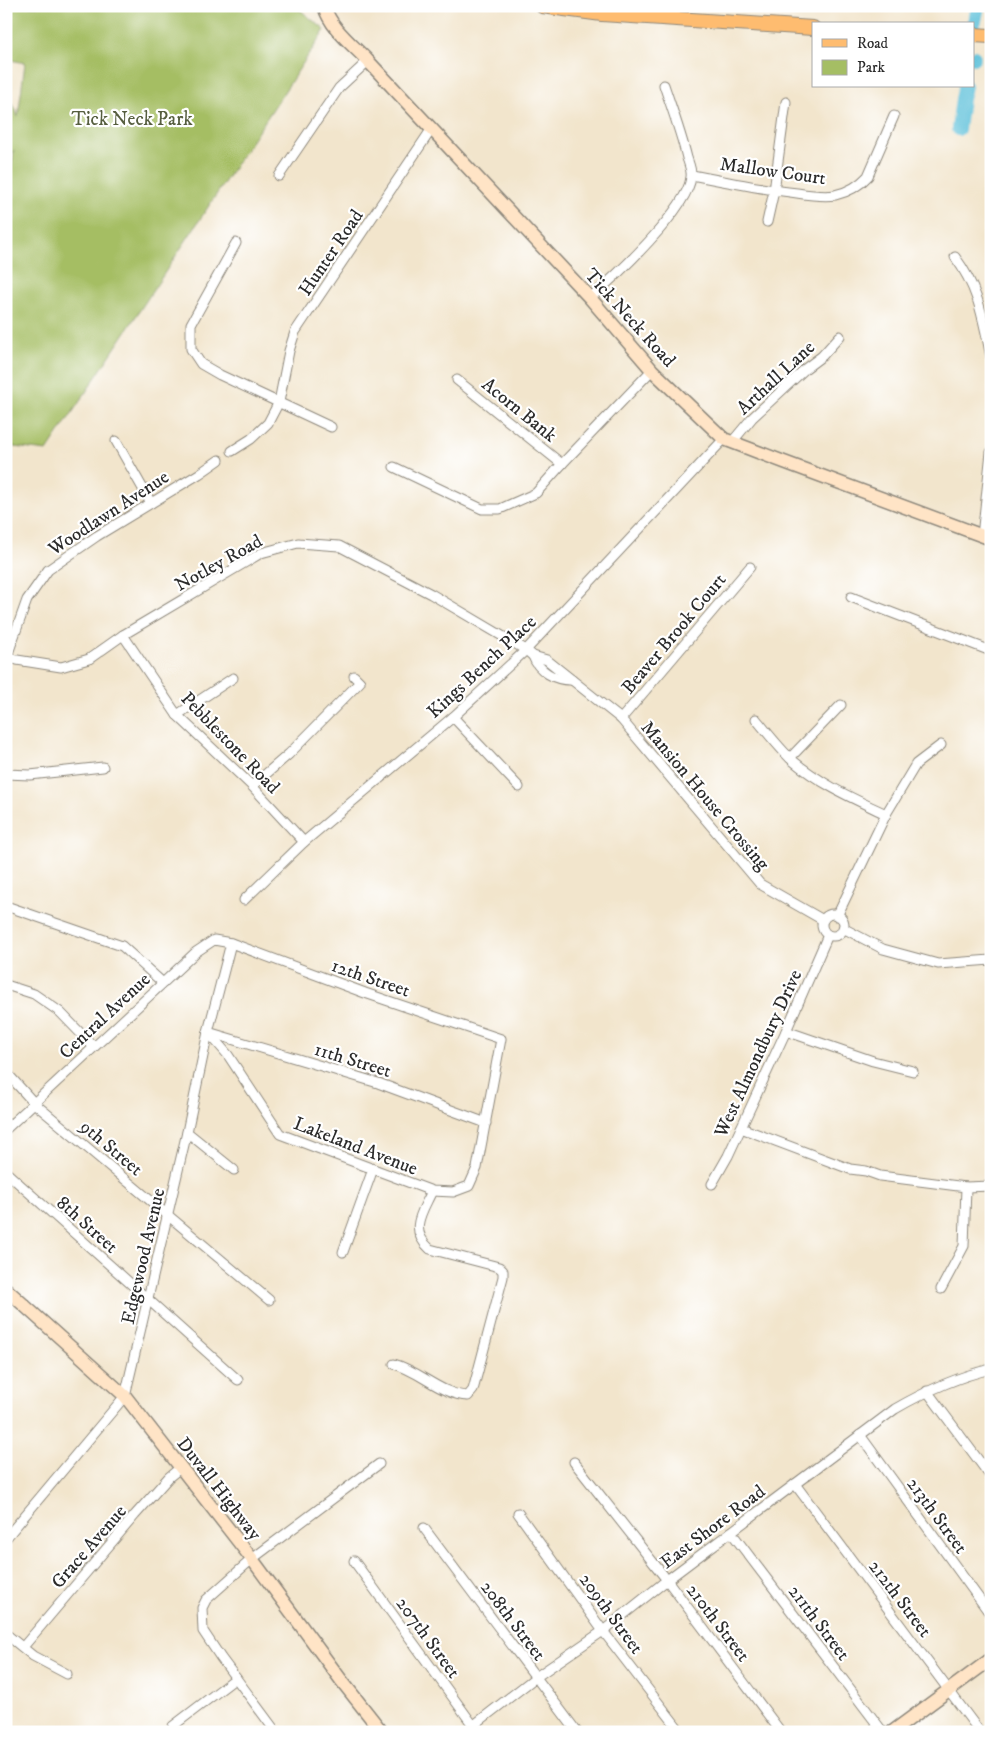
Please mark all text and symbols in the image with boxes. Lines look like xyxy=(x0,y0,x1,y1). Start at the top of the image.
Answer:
legend xyxy=(812,22,974,88)
text: Road xyxy=(857,34,889,53)
text: Park xyxy=(857,58,886,77)
park label: Tick Neck Park xyxy=(71,108,193,131)
street label: Mallow Court xyxy=(718,153,827,190)
street label: Hunter Road xyxy=(294,205,369,300)
street label: Tick Neck Road xyxy=(580,264,681,373)
street label: Arthall Lane xyxy=(732,336,820,420)
street label: Acorn Bank xyxy=(477,373,562,448)
street label: Woodlawn Avenue xyxy=(43,466,173,561)
street label: Notley Road xyxy=(171,530,267,597)
street label: Beaver Brook Court xyxy=(617,569,731,699)
street label: Kings Bench Place xyxy=(423,611,541,723)
street label: Pebblestone Road xyxy=(176,687,285,799)
street label: Mansion House Crossing xyxy=(636,717,775,876)
street label: 12th Street xyxy=(328,954,413,1003)
street label: West Almondbury Drive xyxy=(709,966,807,1142)
street label: Central Avenue xyxy=(55,968,155,1064)
street label: 11th Street xyxy=(311,1038,394,1083)
street label: Lakeland Avenue xyxy=(290,1112,421,1181)
street label: 9th Street xyxy=(74,1115,147,1181)
street label: Edgewood Avenue xyxy=(117,1186,170,1327)
street label: 8th Street xyxy=(52,1192,122,1259)
street label: Duvall Highway xyxy=(171,1433,267,1546)
street label: 213th Street xyxy=(901,1473,972,1558)
street label: East Shore Road xyxy=(656,1480,770,1574)
street label: Grace Avenue xyxy=(47,1500,132,1594)
street label: 212th Street xyxy=(863,1556,936,1642)
street label: 209th Street xyxy=(574,1569,648,1659)
street label: 208th Street xyxy=(475,1576,550,1665)
street label: 210th Street xyxy=(681,1579,755,1666)
street label: 211th Street xyxy=(783,1581,855,1665)
street label: 207th Street xyxy=(391,1593,465,1683)

